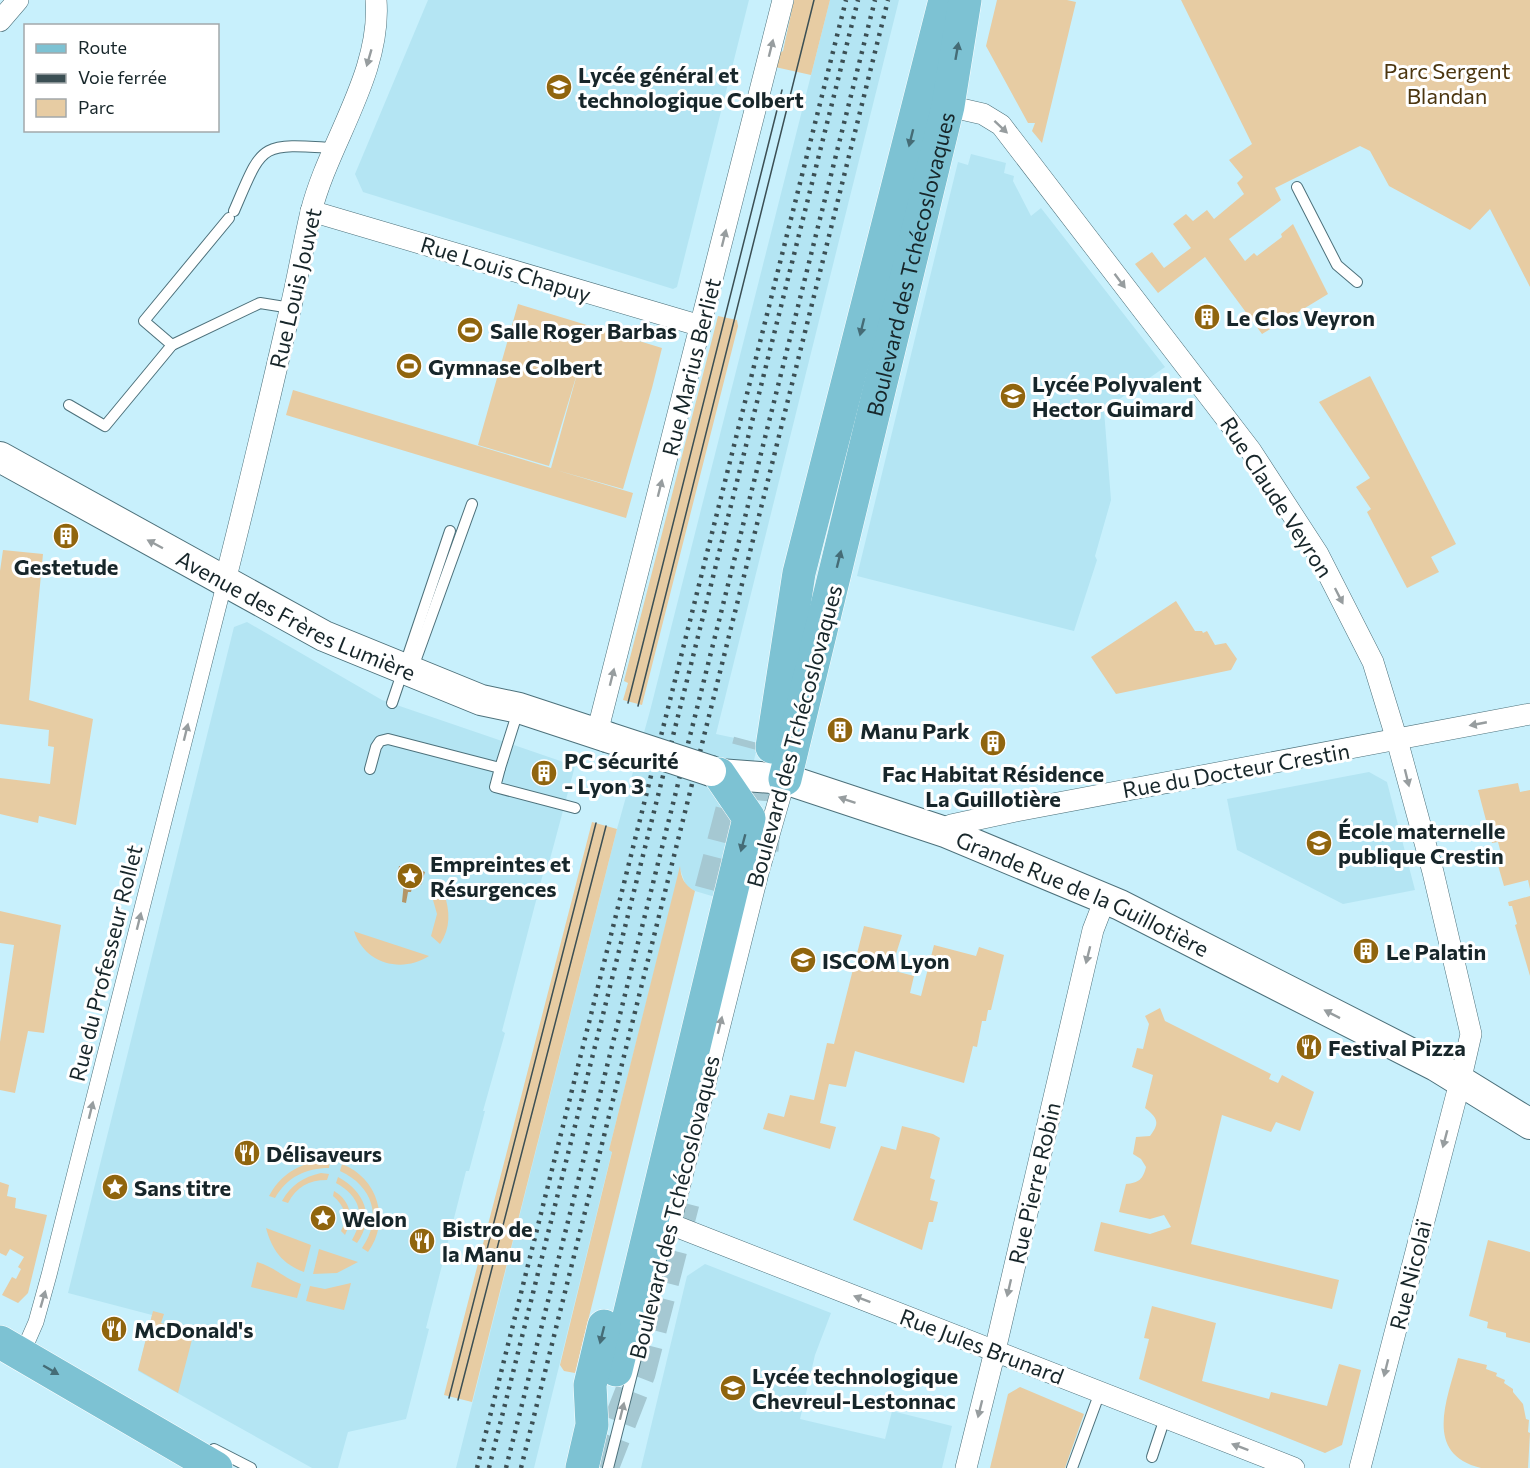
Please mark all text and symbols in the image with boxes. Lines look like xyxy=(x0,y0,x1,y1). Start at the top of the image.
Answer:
legend xyxy=(24,24,219,132)
text: Route xyxy=(78,36,127,58)
one-way arrow xyxy=(766,39,776,58)
one-way arrow xyxy=(953,41,962,60)
one-way arrow xyxy=(364,49,374,67)
park label: Parc Sergent Blandan xyxy=(1383,57,1511,109)
place label: Lycée général et technologique Colbert xyxy=(578,61,804,113)
text: Voie ferrée xyxy=(78,66,167,88)
school or university icon: Lycée général et technologique Colbert xyxy=(544,72,574,102)
text: Parc xyxy=(78,96,115,118)
street label: Boulevard des Tchécoslovaques xyxy=(860,109,960,419)
one-way arrow xyxy=(993,120,1008,133)
one-way arrow xyxy=(905,129,915,147)
street label: Rue Louis Jouvet xyxy=(263,205,327,371)
one-way arrow xyxy=(719,228,729,247)
street label: Rue Louis Chapuy xyxy=(418,230,594,308)
one-way arrow xyxy=(1114,273,1127,289)
street label: Rue Marius Berliet xyxy=(656,275,726,459)
building icon: Le Clos Veyron xyxy=(1192,302,1222,332)
place label: Le Clos Veyron xyxy=(1226,304,1375,331)
sports icon: Salle Roger Barbas xyxy=(455,315,485,345)
place label: Salle Roger Barbas xyxy=(490,317,677,344)
one-way arrow xyxy=(857,318,867,336)
sports icon: Gymnase Colbert xyxy=(394,351,424,381)
place label: Gymnase Colbert xyxy=(428,353,602,380)
place label: Lycée Polyvalent Hector Guimard xyxy=(1032,370,1202,422)
school or university icon: Lycée Polyvalent Hector Guimard xyxy=(998,381,1028,411)
street label: Rue Claude Veyron xyxy=(1215,412,1339,582)
one-way arrow xyxy=(656,479,665,497)
building icon: Gestetude xyxy=(51,521,81,551)
one-way arrow xyxy=(146,539,163,549)
street label: Avenue des Frères Lumière xyxy=(172,544,420,685)
one-way arrow xyxy=(835,549,845,568)
place label: Gestetude xyxy=(14,553,118,580)
street label: Boulevard des Tchécoslovaques xyxy=(741,582,847,890)
one-way arrow xyxy=(1335,587,1344,604)
one-way arrow xyxy=(607,667,617,686)
building icon: Manu Park xyxy=(825,715,855,745)
place label: Manu Park xyxy=(860,717,970,744)
one-way arrow xyxy=(1469,720,1488,729)
one-way arrow xyxy=(182,723,192,741)
building icon: Fac Habitat Résidence La Guillotière xyxy=(978,728,1008,758)
street label: Rue du Docteur Crestin xyxy=(1120,737,1352,803)
place label: PC sécurité - Lyon 3 xyxy=(564,747,679,799)
building icon: PC sécurité - Lyon 3 xyxy=(529,758,559,788)
place label: Fac Habitat Résidence La Guillotière xyxy=(882,760,1104,812)
one-way arrow xyxy=(1403,768,1413,787)
one-way arrow xyxy=(838,794,856,804)
place label: École maternelle publique Crestin xyxy=(1338,817,1505,869)
street label: Grande Rue de la Guillotière xyxy=(952,825,1214,962)
school or university icon: École maternelle publique Crestin xyxy=(1304,828,1334,858)
one-way arrow xyxy=(737,834,747,853)
street label: Rue du Professeur Rollet xyxy=(63,842,147,1084)
place label: Empreintes et Résurgences xyxy=(430,850,571,902)
place icon: Empreintes et Résurgences xyxy=(395,861,425,891)
one-way arrow xyxy=(134,912,144,930)
building icon: Le Palatin xyxy=(1351,936,1381,966)
place label: Le Palatin xyxy=(1386,938,1486,965)
school or university icon: ISCOM Lyon xyxy=(788,945,818,975)
one-way arrow xyxy=(1082,946,1092,964)
place label: ISCOM Lyon xyxy=(822,947,950,974)
one-way arrow xyxy=(1324,1009,1341,1019)
one-way arrow xyxy=(715,1015,725,1034)
restaurant icon: Festival Pizza xyxy=(1294,1032,1324,1062)
place label: Festival Pizza xyxy=(1328,1034,1466,1061)
street label: Boulevard des Tchécoslovaques xyxy=(623,1052,725,1362)
street label: Rue Pierre Robin xyxy=(1002,1099,1066,1267)
one-way arrow xyxy=(86,1101,96,1119)
one-way arrow xyxy=(1440,1130,1450,1148)
restaurant icon: Délisaveurs xyxy=(232,1138,262,1168)
place label: Délisaveurs xyxy=(266,1140,382,1167)
place icon: Sans titre xyxy=(100,1172,130,1202)
place label: Sans titre xyxy=(134,1174,231,1201)
place icon: Welon xyxy=(308,1203,338,1233)
place label: Welon xyxy=(342,1205,407,1232)
place label: Bistro de la Manu xyxy=(442,1215,533,1267)
street label: Rue Nicolaï xyxy=(1383,1217,1437,1332)
restaurant icon: Bistro de la Manu xyxy=(407,1226,437,1256)
one-way arrow xyxy=(1004,1279,1014,1297)
one-way arrow xyxy=(38,1290,48,1308)
one-way arrow xyxy=(853,1294,871,1304)
street label: Rue Jules Brunard xyxy=(896,1302,1068,1390)
restaurant icon: McDonald's xyxy=(99,1314,129,1344)
place label: McDonald's xyxy=(134,1316,253,1343)
one-way arrow xyxy=(596,1325,606,1344)
one-way arrow xyxy=(1381,1360,1390,1378)
place label: Lycée technologique Chevreul-Lestonnac xyxy=(752,1362,958,1414)
one-way arrow xyxy=(43,1365,59,1376)
school or university icon: Lycée technologique Chevreul-Lestonnac xyxy=(718,1373,748,1403)
one-way arrow xyxy=(975,1400,985,1418)
one-way arrow xyxy=(618,1402,628,1420)
one-way arrow xyxy=(1230,1442,1248,1452)

